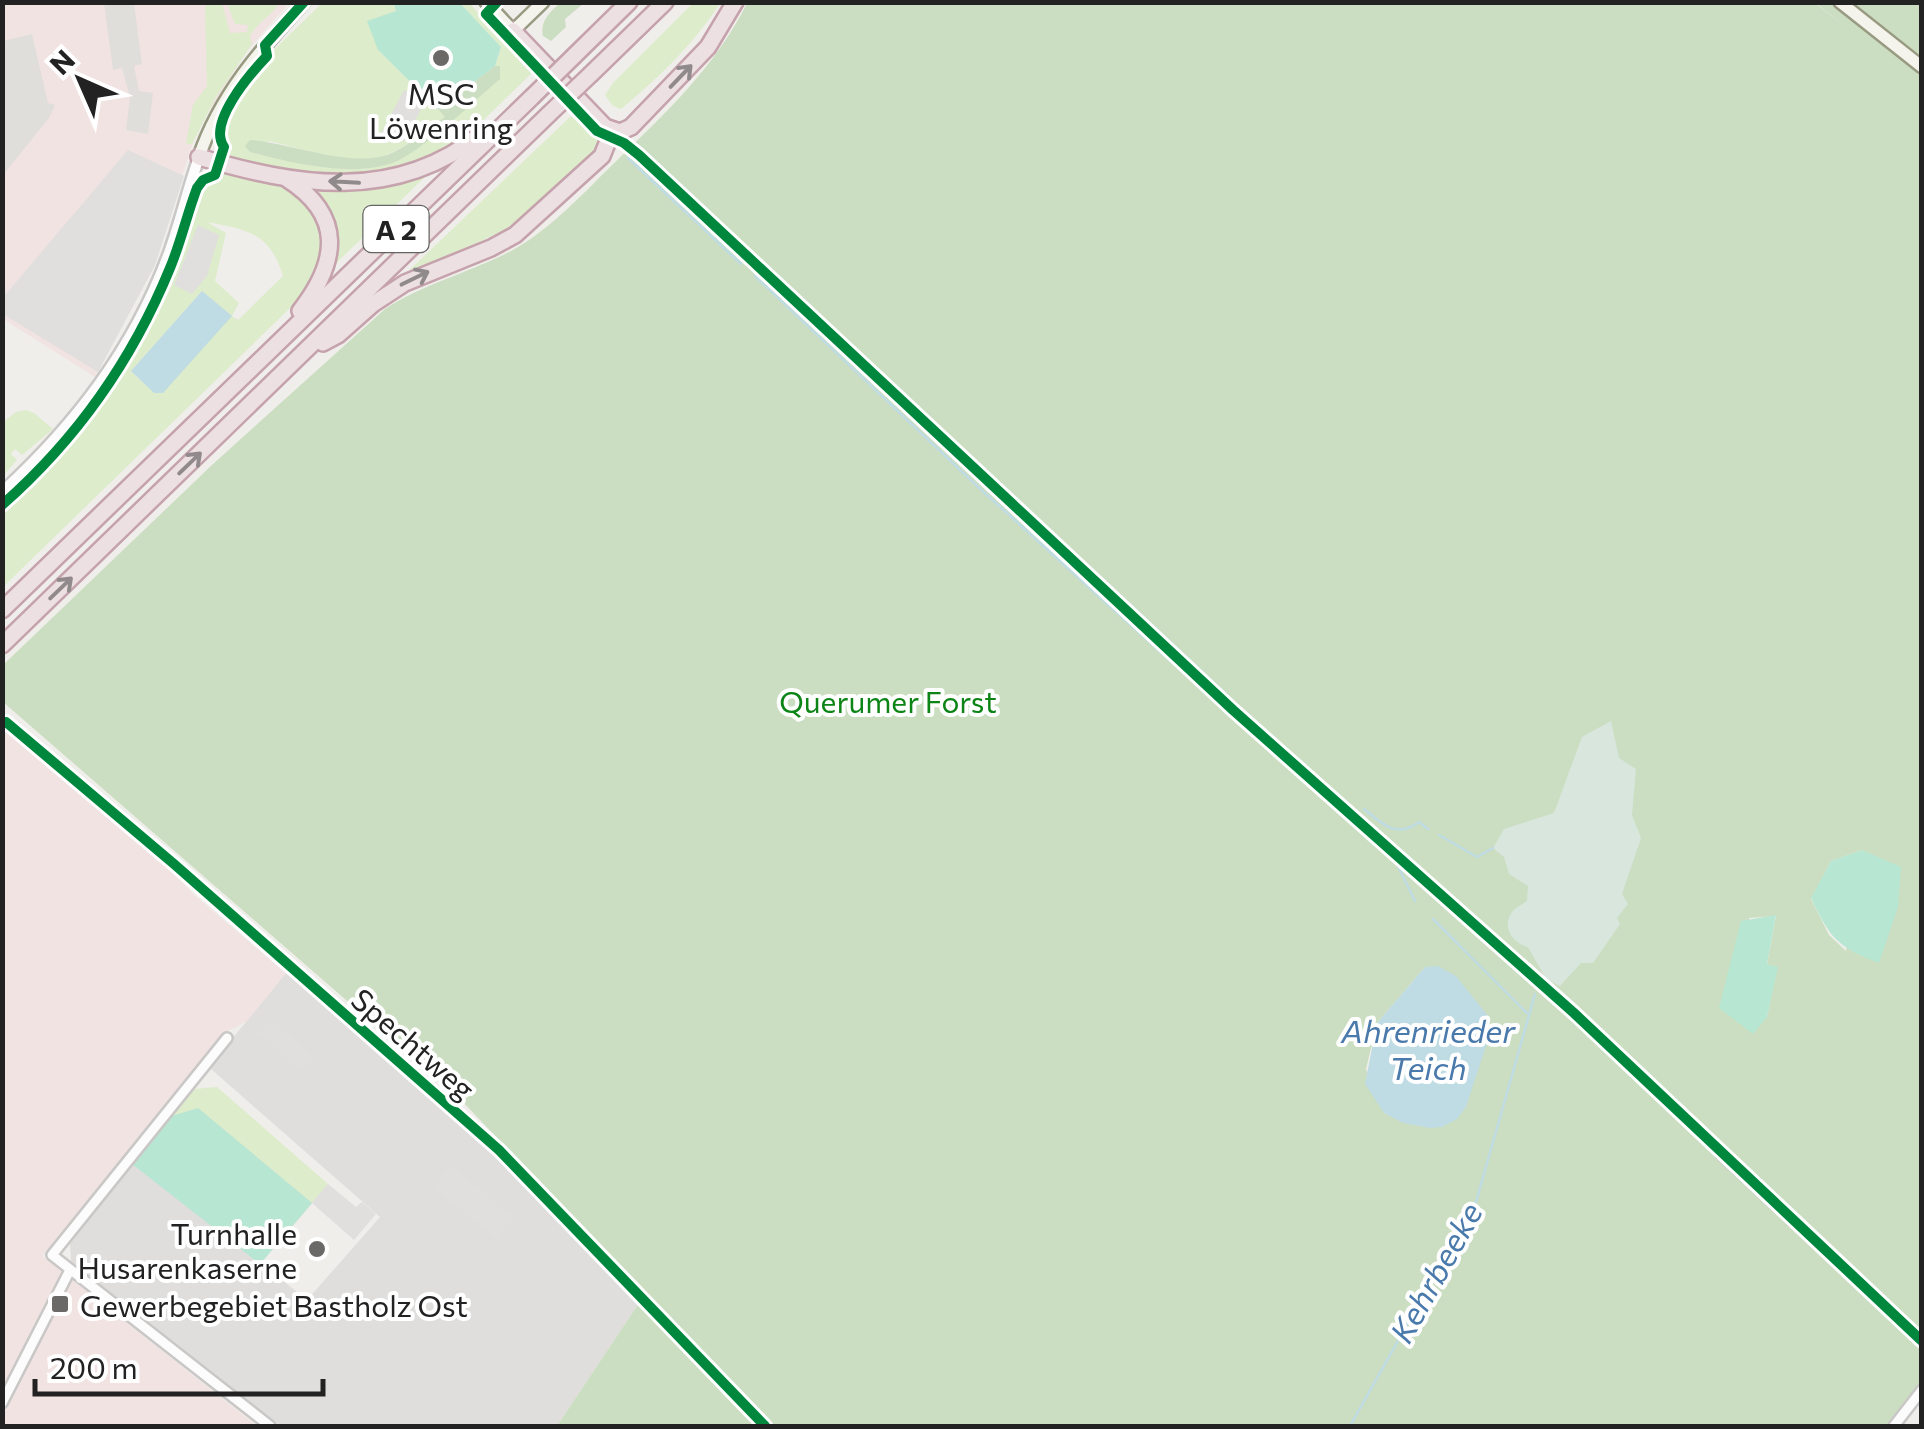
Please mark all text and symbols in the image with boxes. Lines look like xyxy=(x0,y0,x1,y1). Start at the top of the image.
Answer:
north arrow xyxy=(30,30,130,130)
text: N xyxy=(42,42,81,81)
marker: MSC Löwenring xyxy=(430,47,452,69)
one-way arrow xyxy=(669,64,693,88)
place label: MSC Löwenring xyxy=(369,74,513,145)
one-way arrow xyxy=(329,172,361,191)
road number: A 2 xyxy=(364,206,428,252)
one-way arrow xyxy=(400,268,430,287)
one-way arrow xyxy=(177,451,201,475)
one-way arrow xyxy=(49,576,73,600)
park label: Querumer Forst xyxy=(779,682,997,719)
street label: Spechtweg xyxy=(345,979,483,1107)
water label: Ahrenrieder Teich xyxy=(1340,1010,1516,1087)
water label: Kehrbeeke xyxy=(1380,1195,1490,1349)
place label: Turnhalle Husarenkaserne xyxy=(78,1214,297,1285)
marker: Turnhalle Husarenkaserne xyxy=(306,1238,328,1260)
place label: Gewerbegebiet Bastholz Ost xyxy=(80,1286,468,1323)
marker: Gewerbegebiet Bastholz Ost xyxy=(49,1293,71,1315)
scale bar xyxy=(35,1334,322,1396)
text: 200 m xyxy=(50,1348,138,1385)

